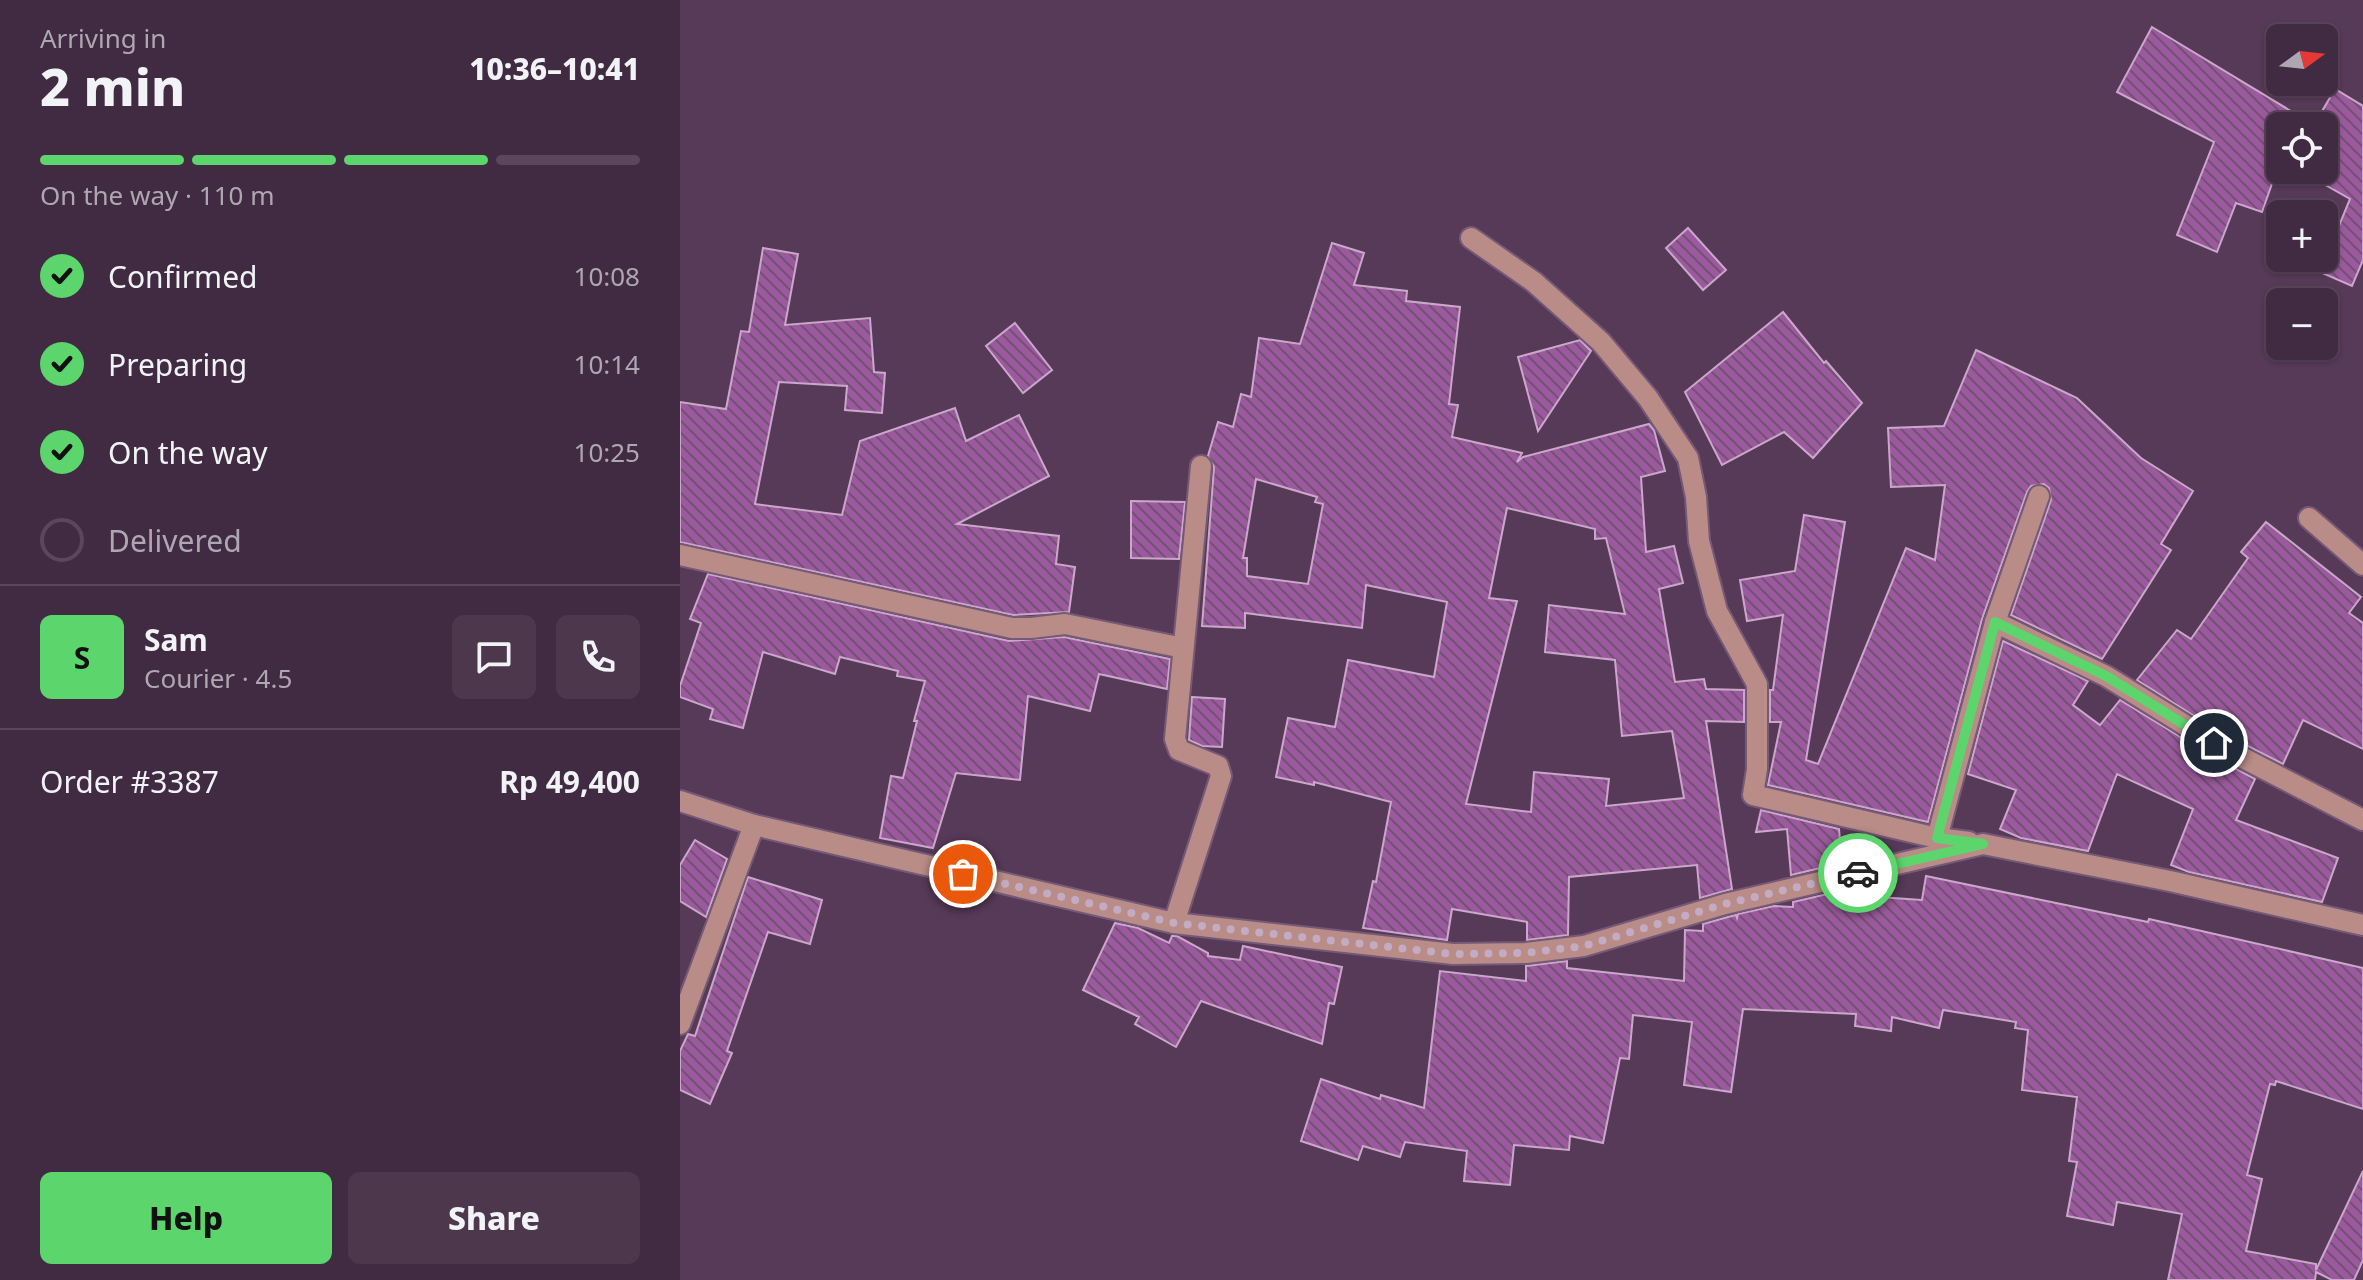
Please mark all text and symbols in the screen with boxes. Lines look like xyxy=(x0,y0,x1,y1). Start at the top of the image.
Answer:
text: Arriving in xyxy=(40,20,166,56)
north arrow xyxy=(2266,24,2338,96)
map controls xyxy=(2266,24,2338,360)
text: 10:36–10:41 xyxy=(469,48,640,89)
text: 2 min xyxy=(40,50,185,121)
button: locate xyxy=(2266,112,2338,184)
text: On the way · 110 m xyxy=(40,177,274,213)
button: + xyxy=(2266,200,2338,272)
icon: check xyxy=(40,254,84,298)
text: Confirmed xyxy=(108,256,258,297)
text: 10:08 xyxy=(574,258,640,294)
button: − xyxy=(2266,288,2338,360)
icon: check xyxy=(40,342,84,386)
text: Preparing xyxy=(108,344,247,385)
text: 10:14 xyxy=(574,346,640,382)
icon: check xyxy=(40,430,84,474)
text: On the way xyxy=(108,432,268,473)
text: 10:25 xyxy=(574,434,640,470)
text: Delivered xyxy=(108,520,242,561)
button: chat xyxy=(452,615,536,699)
button: phone xyxy=(556,615,640,699)
text: Sam xyxy=(144,619,208,660)
text: S xyxy=(74,637,90,678)
text: Courier · 4.5 xyxy=(144,660,292,696)
pin xyxy=(2180,709,2248,777)
icon: home xyxy=(2192,721,2236,765)
text: Order #3387 xyxy=(40,761,219,802)
text: Rp 49,400 xyxy=(499,761,640,802)
courier xyxy=(1818,833,1898,913)
pin xyxy=(929,840,997,908)
icon: car xyxy=(1836,851,1880,895)
icon: bag xyxy=(941,852,985,896)
button: Help xyxy=(40,1172,332,1264)
button: Share xyxy=(348,1172,640,1264)

